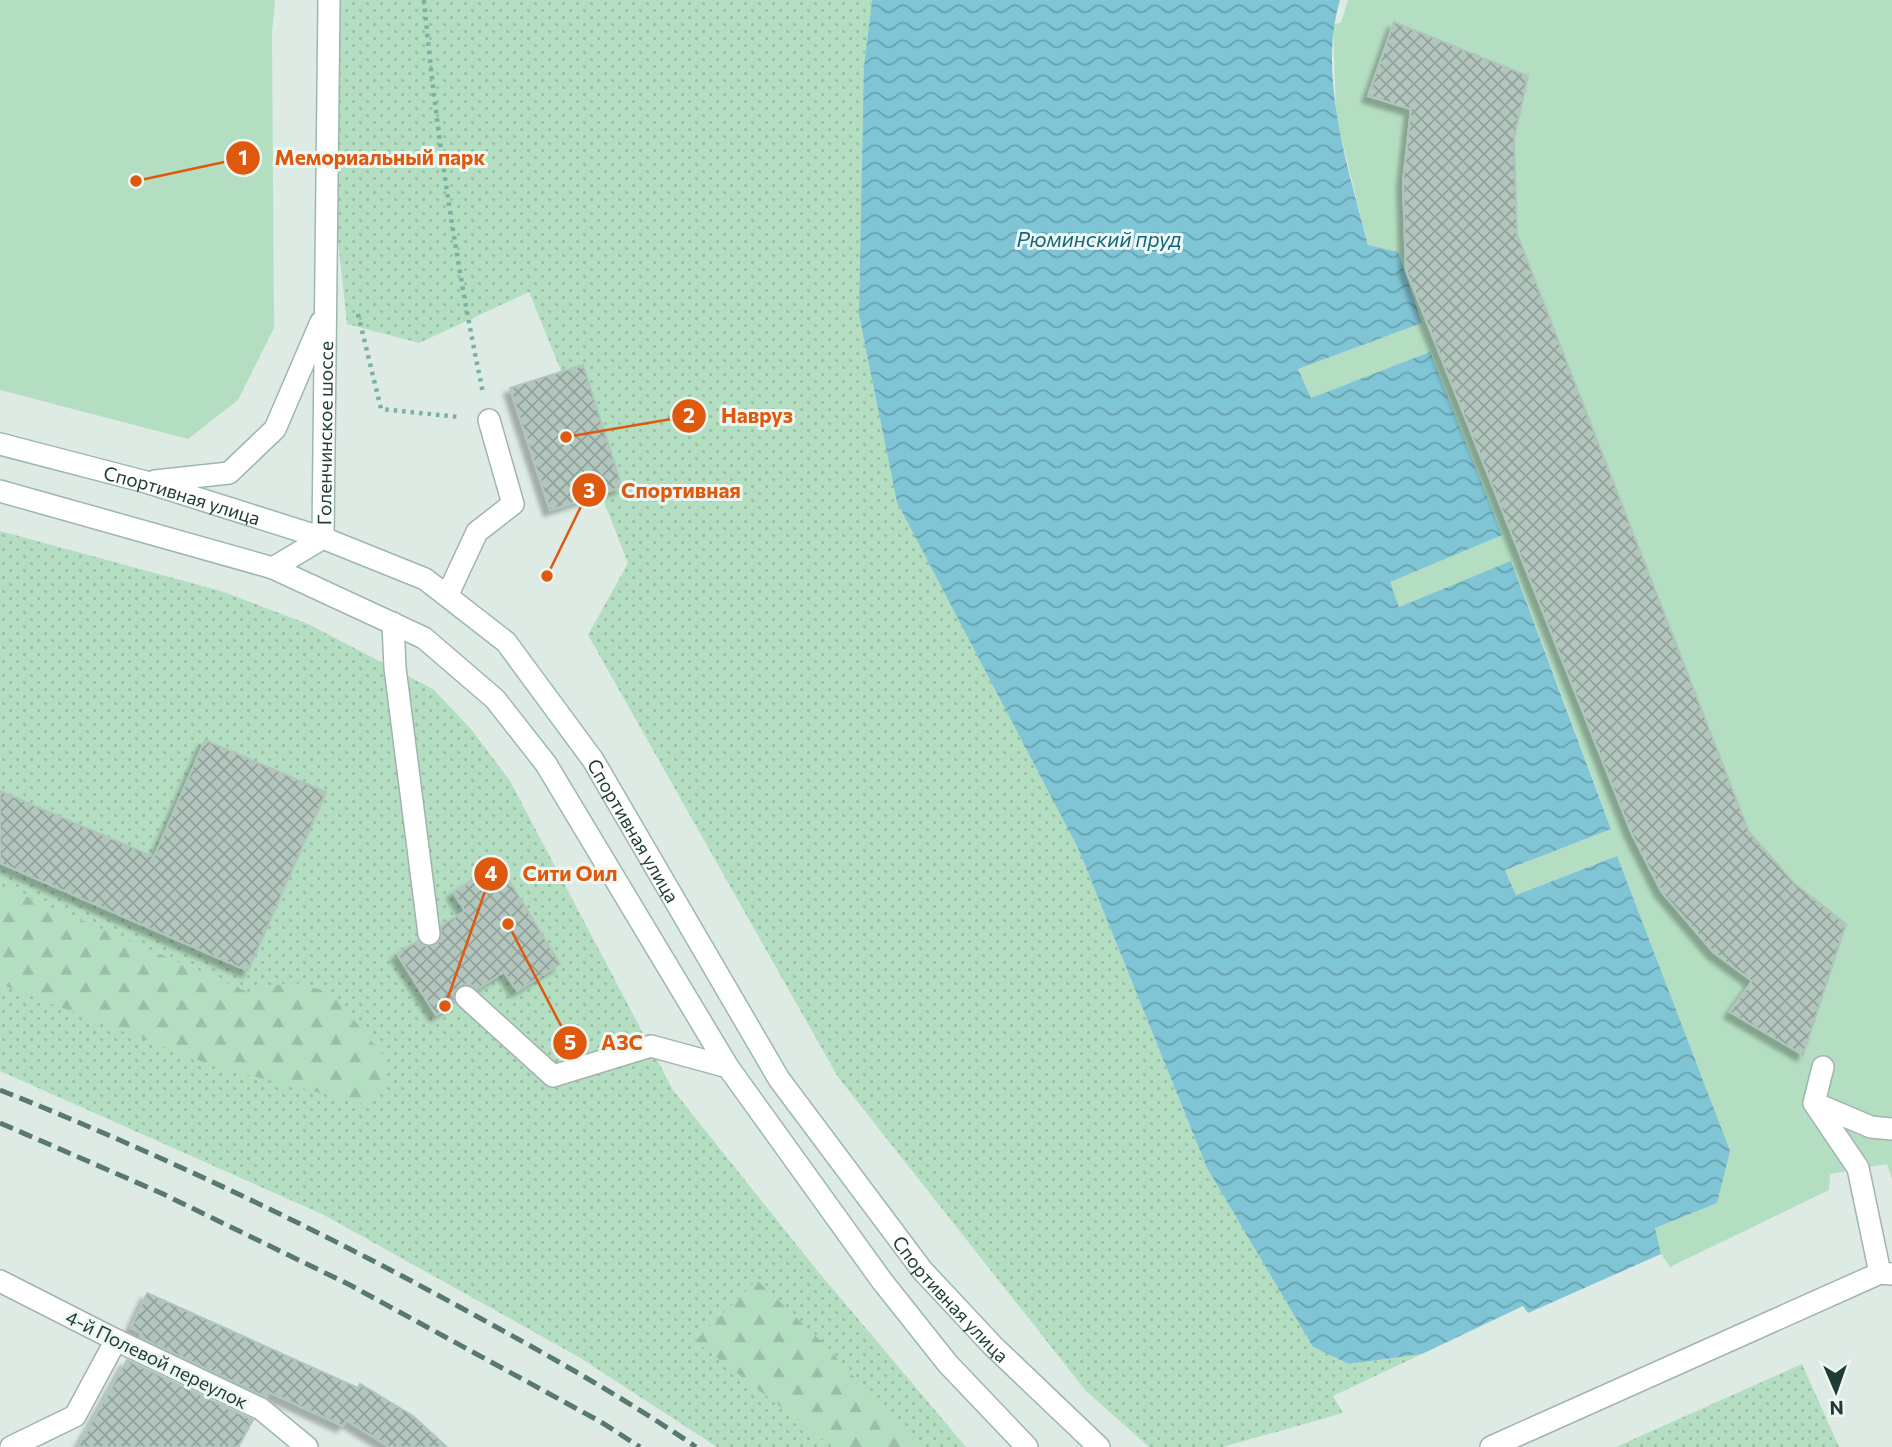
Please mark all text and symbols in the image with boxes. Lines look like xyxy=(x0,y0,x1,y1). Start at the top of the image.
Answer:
callout: Мемориальный парк xyxy=(225,137,499,179)
text: 1 xyxy=(238,144,248,169)
text: Мемориальный парк xyxy=(275,144,485,169)
water label: Рюминский пруд xyxy=(1016,226,1182,251)
street label: Голенчинское шоссе xyxy=(312,341,337,525)
callout: Навруз xyxy=(672,395,807,437)
text: 2 xyxy=(683,402,695,427)
text: Навруз xyxy=(721,402,793,427)
street label: Спортивная улица xyxy=(101,460,263,529)
callout: Спортивная xyxy=(572,469,755,511)
text: 3 xyxy=(583,477,595,502)
text: Спортивная xyxy=(621,477,741,502)
street label: Спортивная улица xyxy=(583,754,685,906)
callout: Сити Оил xyxy=(474,853,632,895)
text: 4 xyxy=(485,860,498,885)
text: Сити Оил xyxy=(523,860,617,885)
callout: АЗС xyxy=(553,1022,657,1064)
text: 5 xyxy=(564,1029,576,1054)
text: АЗС xyxy=(601,1029,643,1054)
street label: Спортивная улица xyxy=(888,1230,1014,1367)
street label: 4-й Полевой переулок xyxy=(62,1305,252,1413)
north arrow xyxy=(1801,1356,1871,1426)
text: N xyxy=(1829,1397,1844,1420)

